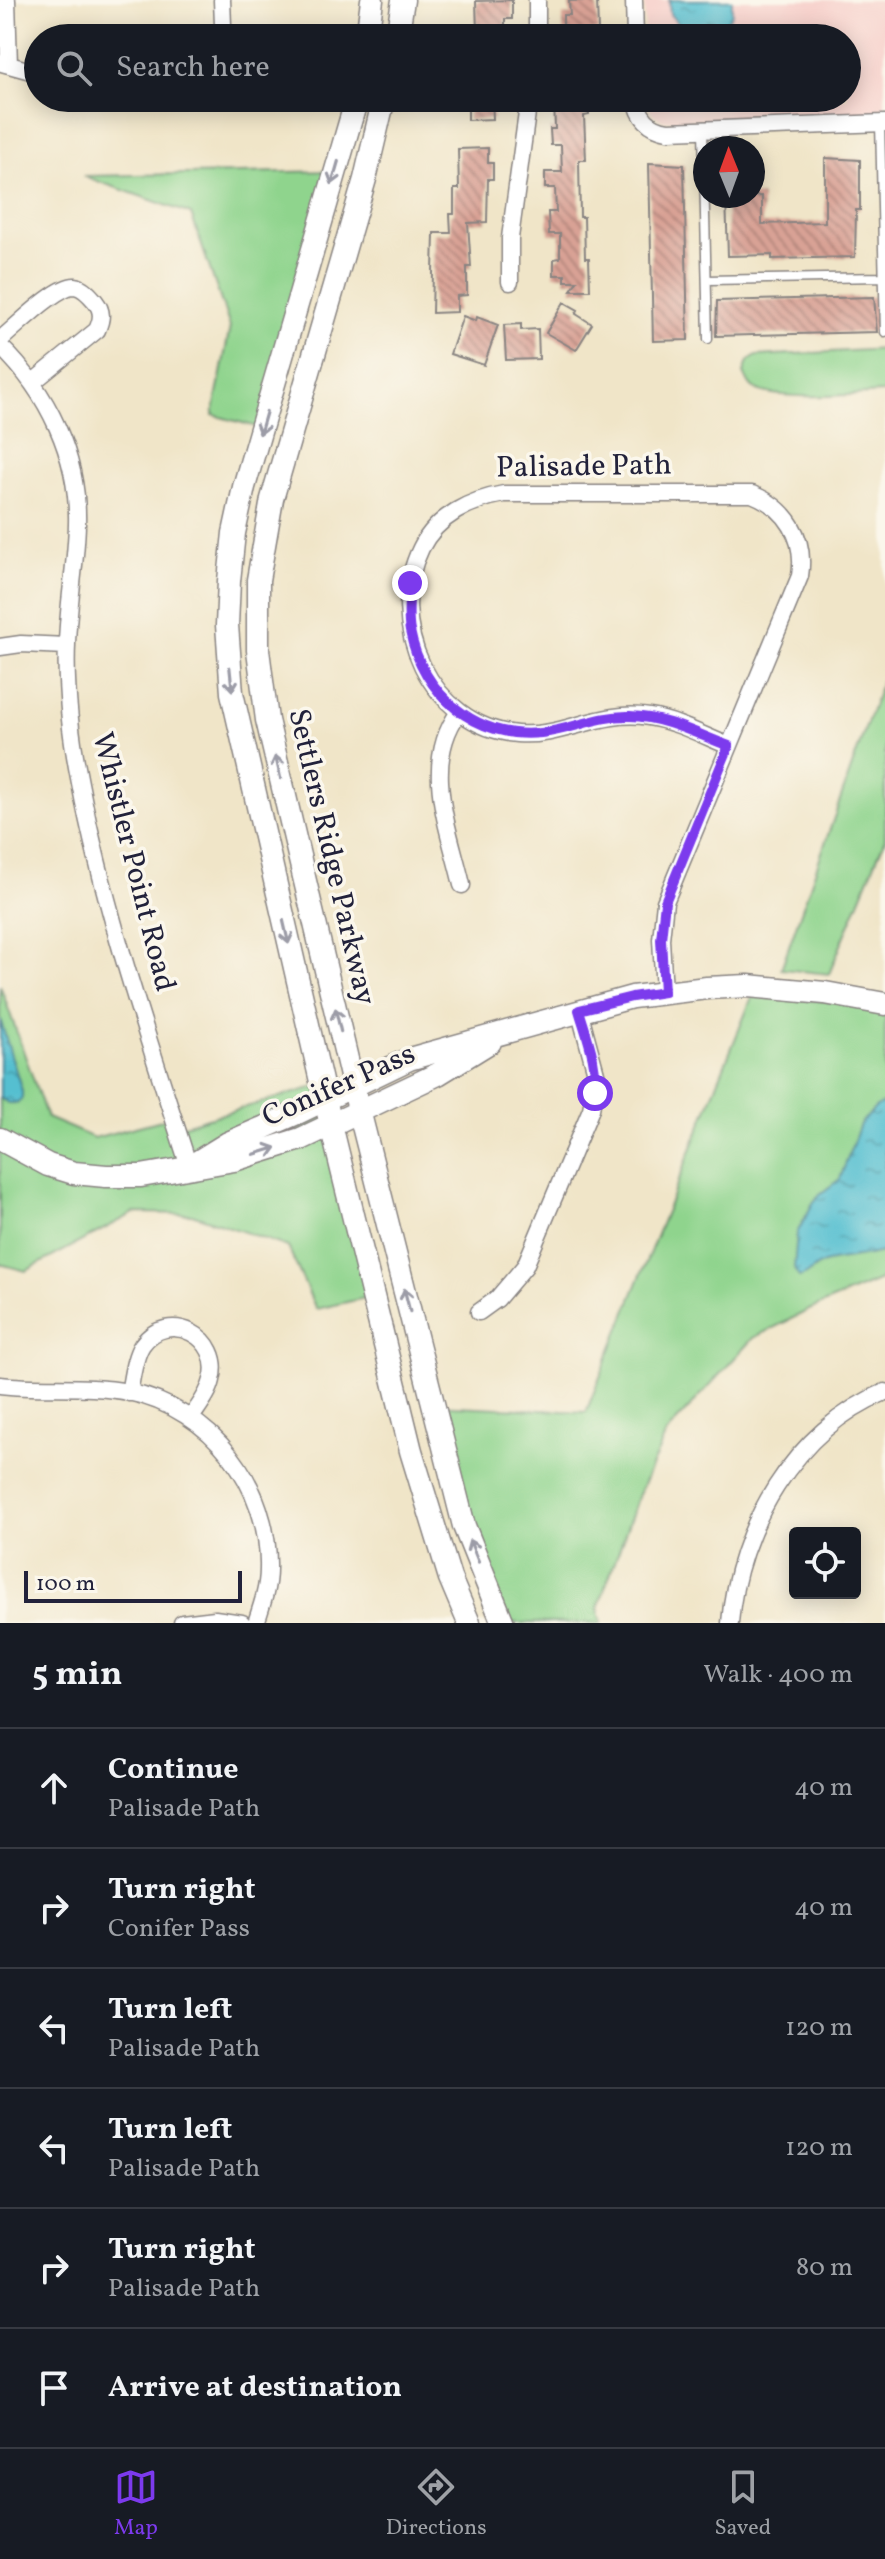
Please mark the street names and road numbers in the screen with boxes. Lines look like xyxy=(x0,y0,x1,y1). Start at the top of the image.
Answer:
street label: Palisade Path xyxy=(496,444,672,490)
street label: Settlers Ridge Parkway xyxy=(276,705,386,1009)
street label: Whistler Point Road xyxy=(80,728,186,996)
street label: Conifer Pass xyxy=(256,1034,422,1138)

